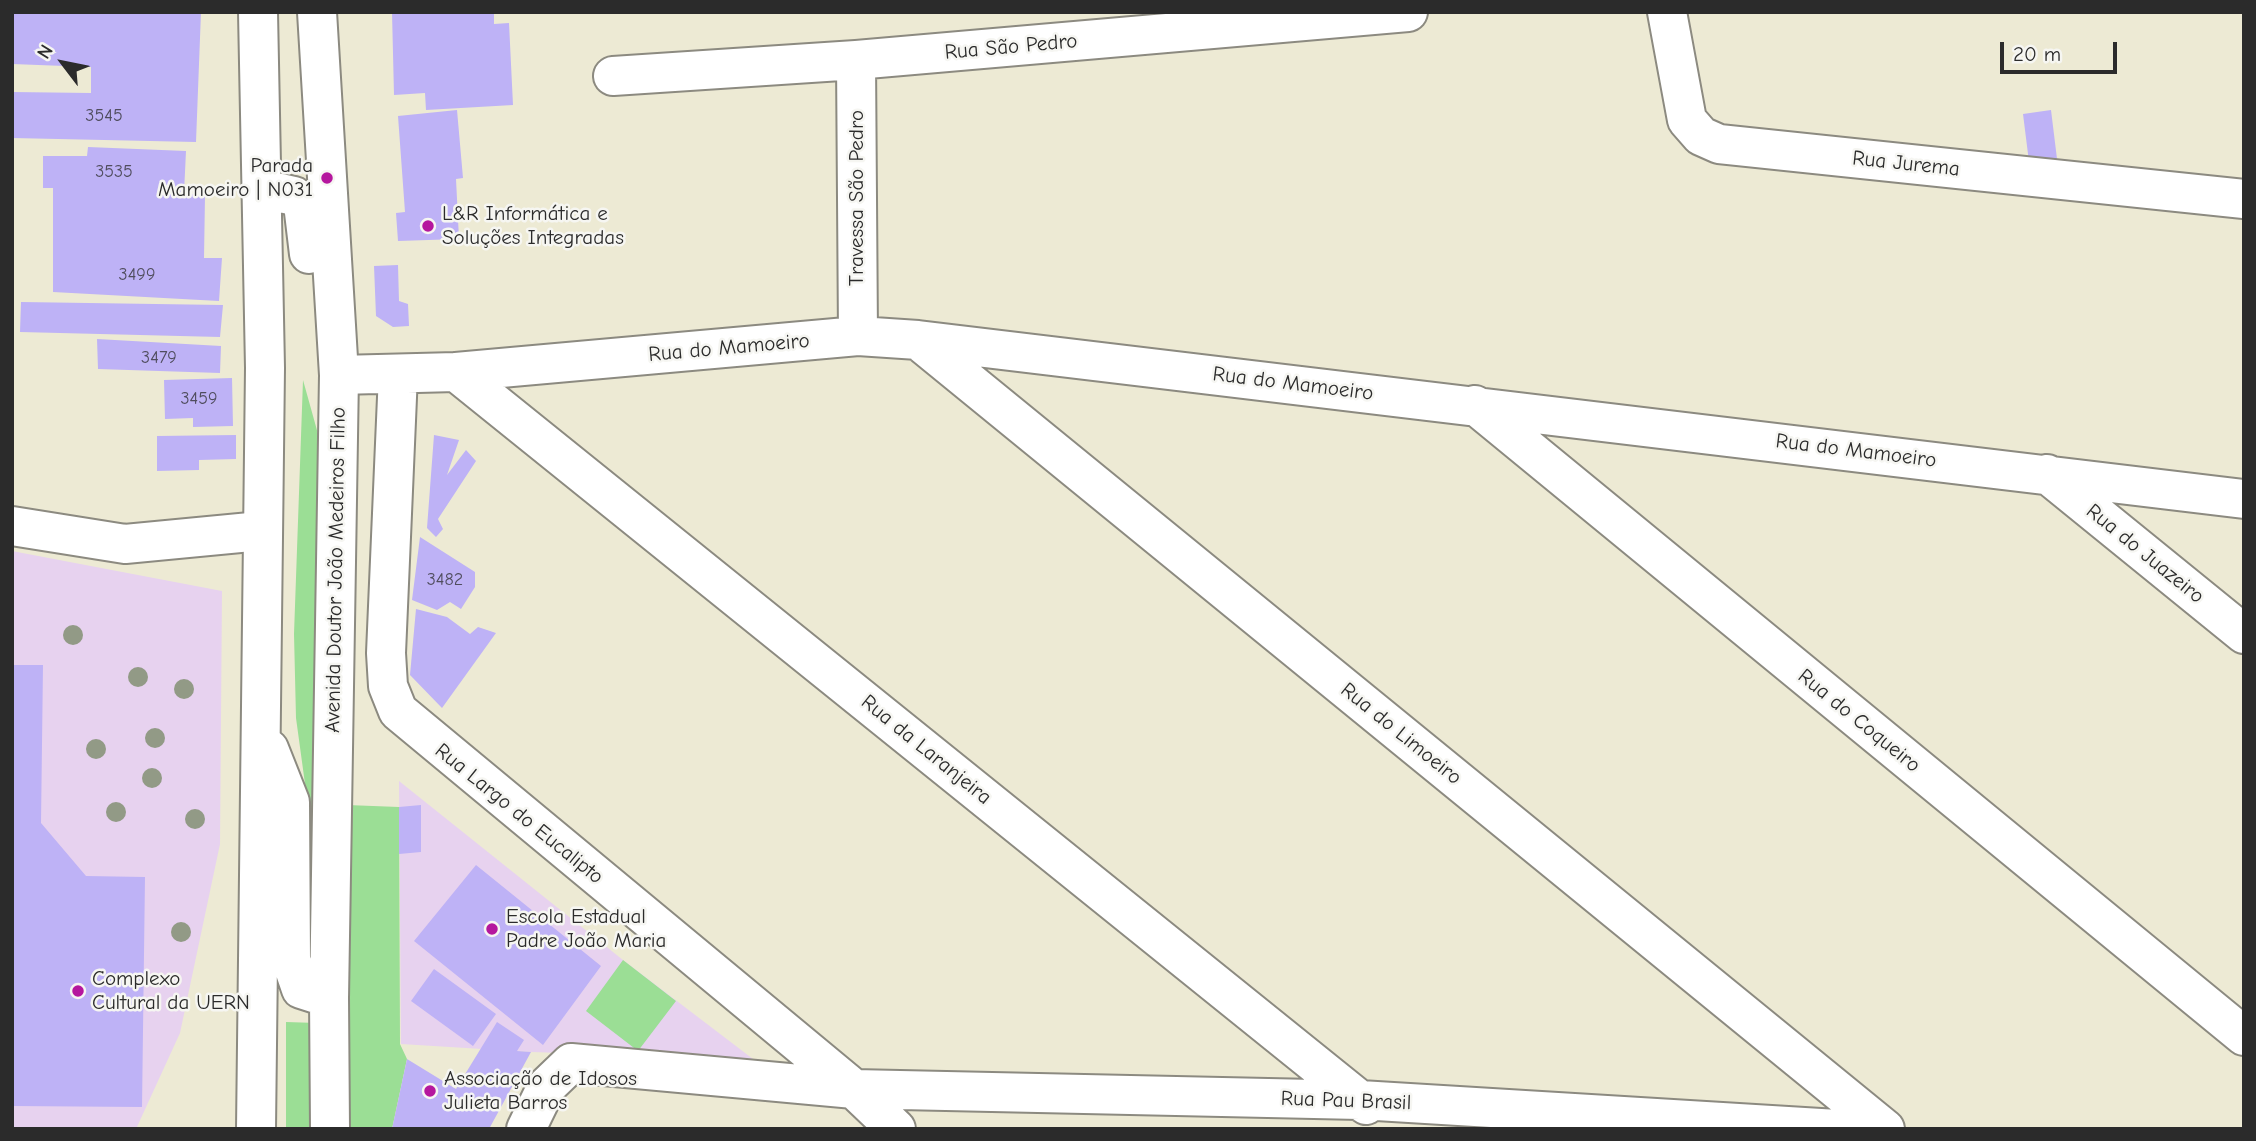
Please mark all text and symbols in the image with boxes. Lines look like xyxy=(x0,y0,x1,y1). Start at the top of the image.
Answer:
north arrow xyxy=(28,28,98,98)
scale bar xyxy=(2004,28,2121,72)
street label: Rua São Pedro xyxy=(944,29,1078,65)
text: N xyxy=(33,41,58,63)
text: 20 m xyxy=(2013,42,2061,66)
house number: 3545 xyxy=(85,105,123,127)
street label: Travessa São Pedro xyxy=(844,110,870,286)
street label: Rua Jurema xyxy=(1851,146,1961,182)
place label: Parada Mamoeiro | N031 xyxy=(158,153,313,203)
house number: 3535 xyxy=(95,161,133,183)
marker: Parada Mamoeiro | N031 xyxy=(319,170,335,186)
place label: L&R Informática e Soluções Integradas xyxy=(442,201,624,251)
marker: L&R Informática e Soluções Integradas xyxy=(420,218,436,234)
house number: 3499 xyxy=(119,264,155,286)
street label: Rua do Mamoeiro xyxy=(647,328,811,368)
house number: 3479 xyxy=(141,347,177,369)
street label: Rua do Mamoeiro xyxy=(1211,362,1375,406)
house number: 3459 xyxy=(180,388,218,410)
street label: Avenida Doutor João Medeiros Filho xyxy=(321,407,351,733)
street label: Rua do Mamoeiro xyxy=(1774,429,1938,473)
street label: Rua do Juazeiro xyxy=(2081,499,2209,609)
house number: 3482 xyxy=(427,569,463,591)
street label: Rua do Coqueiro xyxy=(1793,664,1925,778)
street label: Rua do Limoeiro xyxy=(1335,677,1467,791)
street label: Rua da Laranjeira xyxy=(856,690,996,810)
street label: Rua Largo do Eucalipto xyxy=(430,738,608,890)
place label: Escola Estadual Padre João Maria xyxy=(506,904,666,954)
marker: Escola Estadual Padre João Maria xyxy=(484,921,500,937)
place label: Complexo Cultural da UERN xyxy=(92,966,250,1016)
marker: Complexo Cultural da UERN xyxy=(70,983,86,999)
place label: Associação de Idosos Julieta Barros xyxy=(444,1066,637,1116)
marker: Associação de Idosos Julieta Barros xyxy=(422,1083,438,1099)
street label: Rua Pau Brasil xyxy=(1280,1086,1412,1116)

